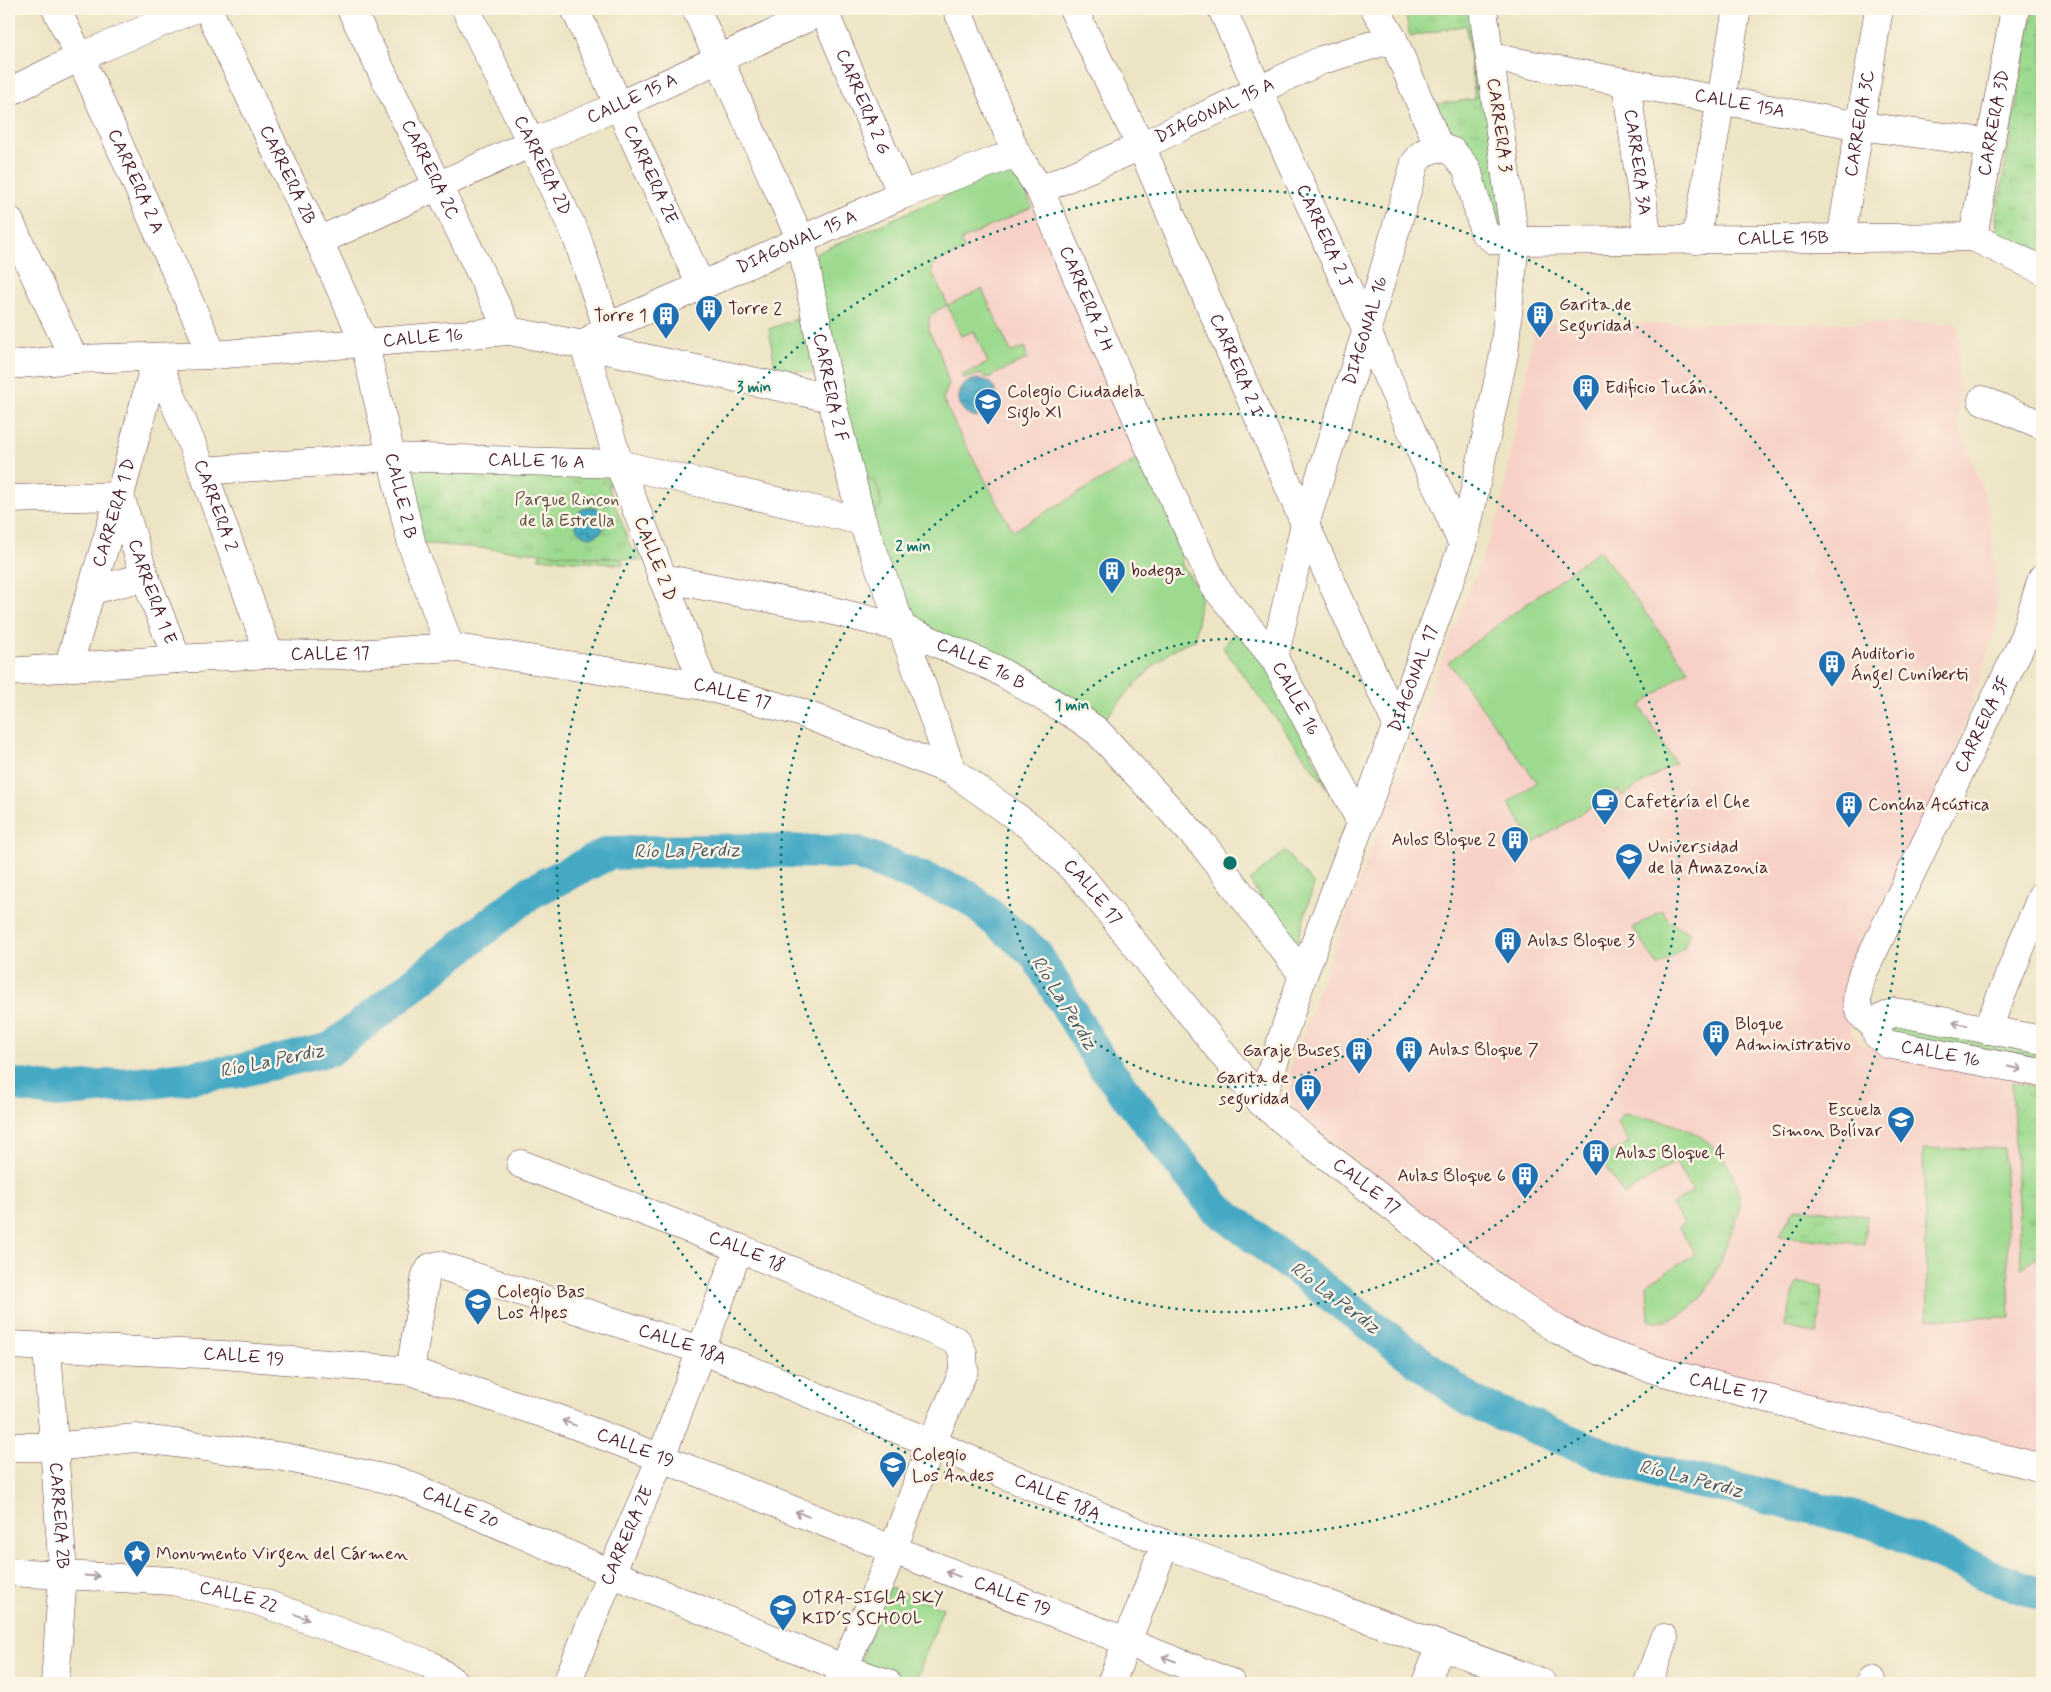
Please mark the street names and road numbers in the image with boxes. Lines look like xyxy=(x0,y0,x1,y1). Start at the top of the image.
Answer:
street label: CARRERA 2 G xyxy=(829,45,896,159)
street label: CALLE 15 A xyxy=(583,68,681,130)
street label: CARRERA 3C xyxy=(1839,68,1881,179)
street label: CARRERA 3D xyxy=(1972,68,2016,178)
street label: DIAGONAL 15 A xyxy=(1151,72,1279,149)
street label: CARRERA 3 xyxy=(1481,76,1517,174)
street label: CALLE 15A xyxy=(1692,83,1787,124)
street label: CARRERA 3A xyxy=(1618,108,1656,217)
street label: CARRERA 2D xyxy=(508,112,577,219)
street label: CARRERA 2C xyxy=(395,116,465,224)
street label: CARRERA 2B xyxy=(253,121,321,229)
street label: CARRERA 2E xyxy=(617,121,683,228)
street label: CARRERA 2 A xyxy=(102,125,169,238)
street label: CARRERA 2 J xyxy=(1290,180,1358,292)
street label: DIAGONAL 15 A xyxy=(733,205,861,280)
street label: CALLE 15B xyxy=(1737,226,1829,251)
street label: CARRERA 2 H xyxy=(1053,242,1119,355)
street label: DIAGONAL 16 xyxy=(1338,273,1394,389)
street label: CARRERA 2 I xyxy=(1203,310,1269,421)
street label: CALLE 16 xyxy=(382,323,464,353)
street label: CARRERA 2 F xyxy=(807,331,854,444)
street label: CALLE 16 A xyxy=(488,448,585,475)
street label: CALLE 2 B xyxy=(379,451,422,541)
street label: CARRERA 1 D xyxy=(87,456,141,570)
street label: CARRERA 2 xyxy=(188,456,243,555)
street label: CALLE 2 D xyxy=(628,513,682,605)
street label: CARRERA 1 E xyxy=(122,536,182,648)
street label: DIAGONAL 17 xyxy=(1383,622,1444,736)
street label: CALLE 16 B xyxy=(932,632,1030,696)
street label: CALLE 17 xyxy=(290,641,371,667)
street label: CALLE 16 xyxy=(1266,658,1325,740)
street label: CARRERA 3F xyxy=(1949,672,2016,777)
street label: CALLE 17 xyxy=(692,673,774,716)
street label: CALLE 17 xyxy=(1058,854,1127,930)
street label: CALLE 16 xyxy=(1899,1035,1982,1073)
street label: CALLE 17 xyxy=(1327,1153,1405,1220)
street label: CALLE 18 xyxy=(705,1225,788,1278)
street label: CALLE 18A xyxy=(635,1318,730,1371)
street label: CALLE 19 xyxy=(203,1342,285,1372)
street label: CALLE 17 xyxy=(1686,1367,1769,1410)
street label: CALLE 19 xyxy=(593,1422,677,1474)
street label: CARRERA 2B xyxy=(43,1461,75,1570)
street label: CALLE 18A xyxy=(1010,1468,1104,1527)
street label: CALLE 20 xyxy=(418,1480,502,1535)
street label: CARRERA 2E xyxy=(595,1482,659,1589)
street label: CALLE 19 xyxy=(970,1570,1054,1623)
street label: CALLE 22 xyxy=(197,1576,282,1619)

